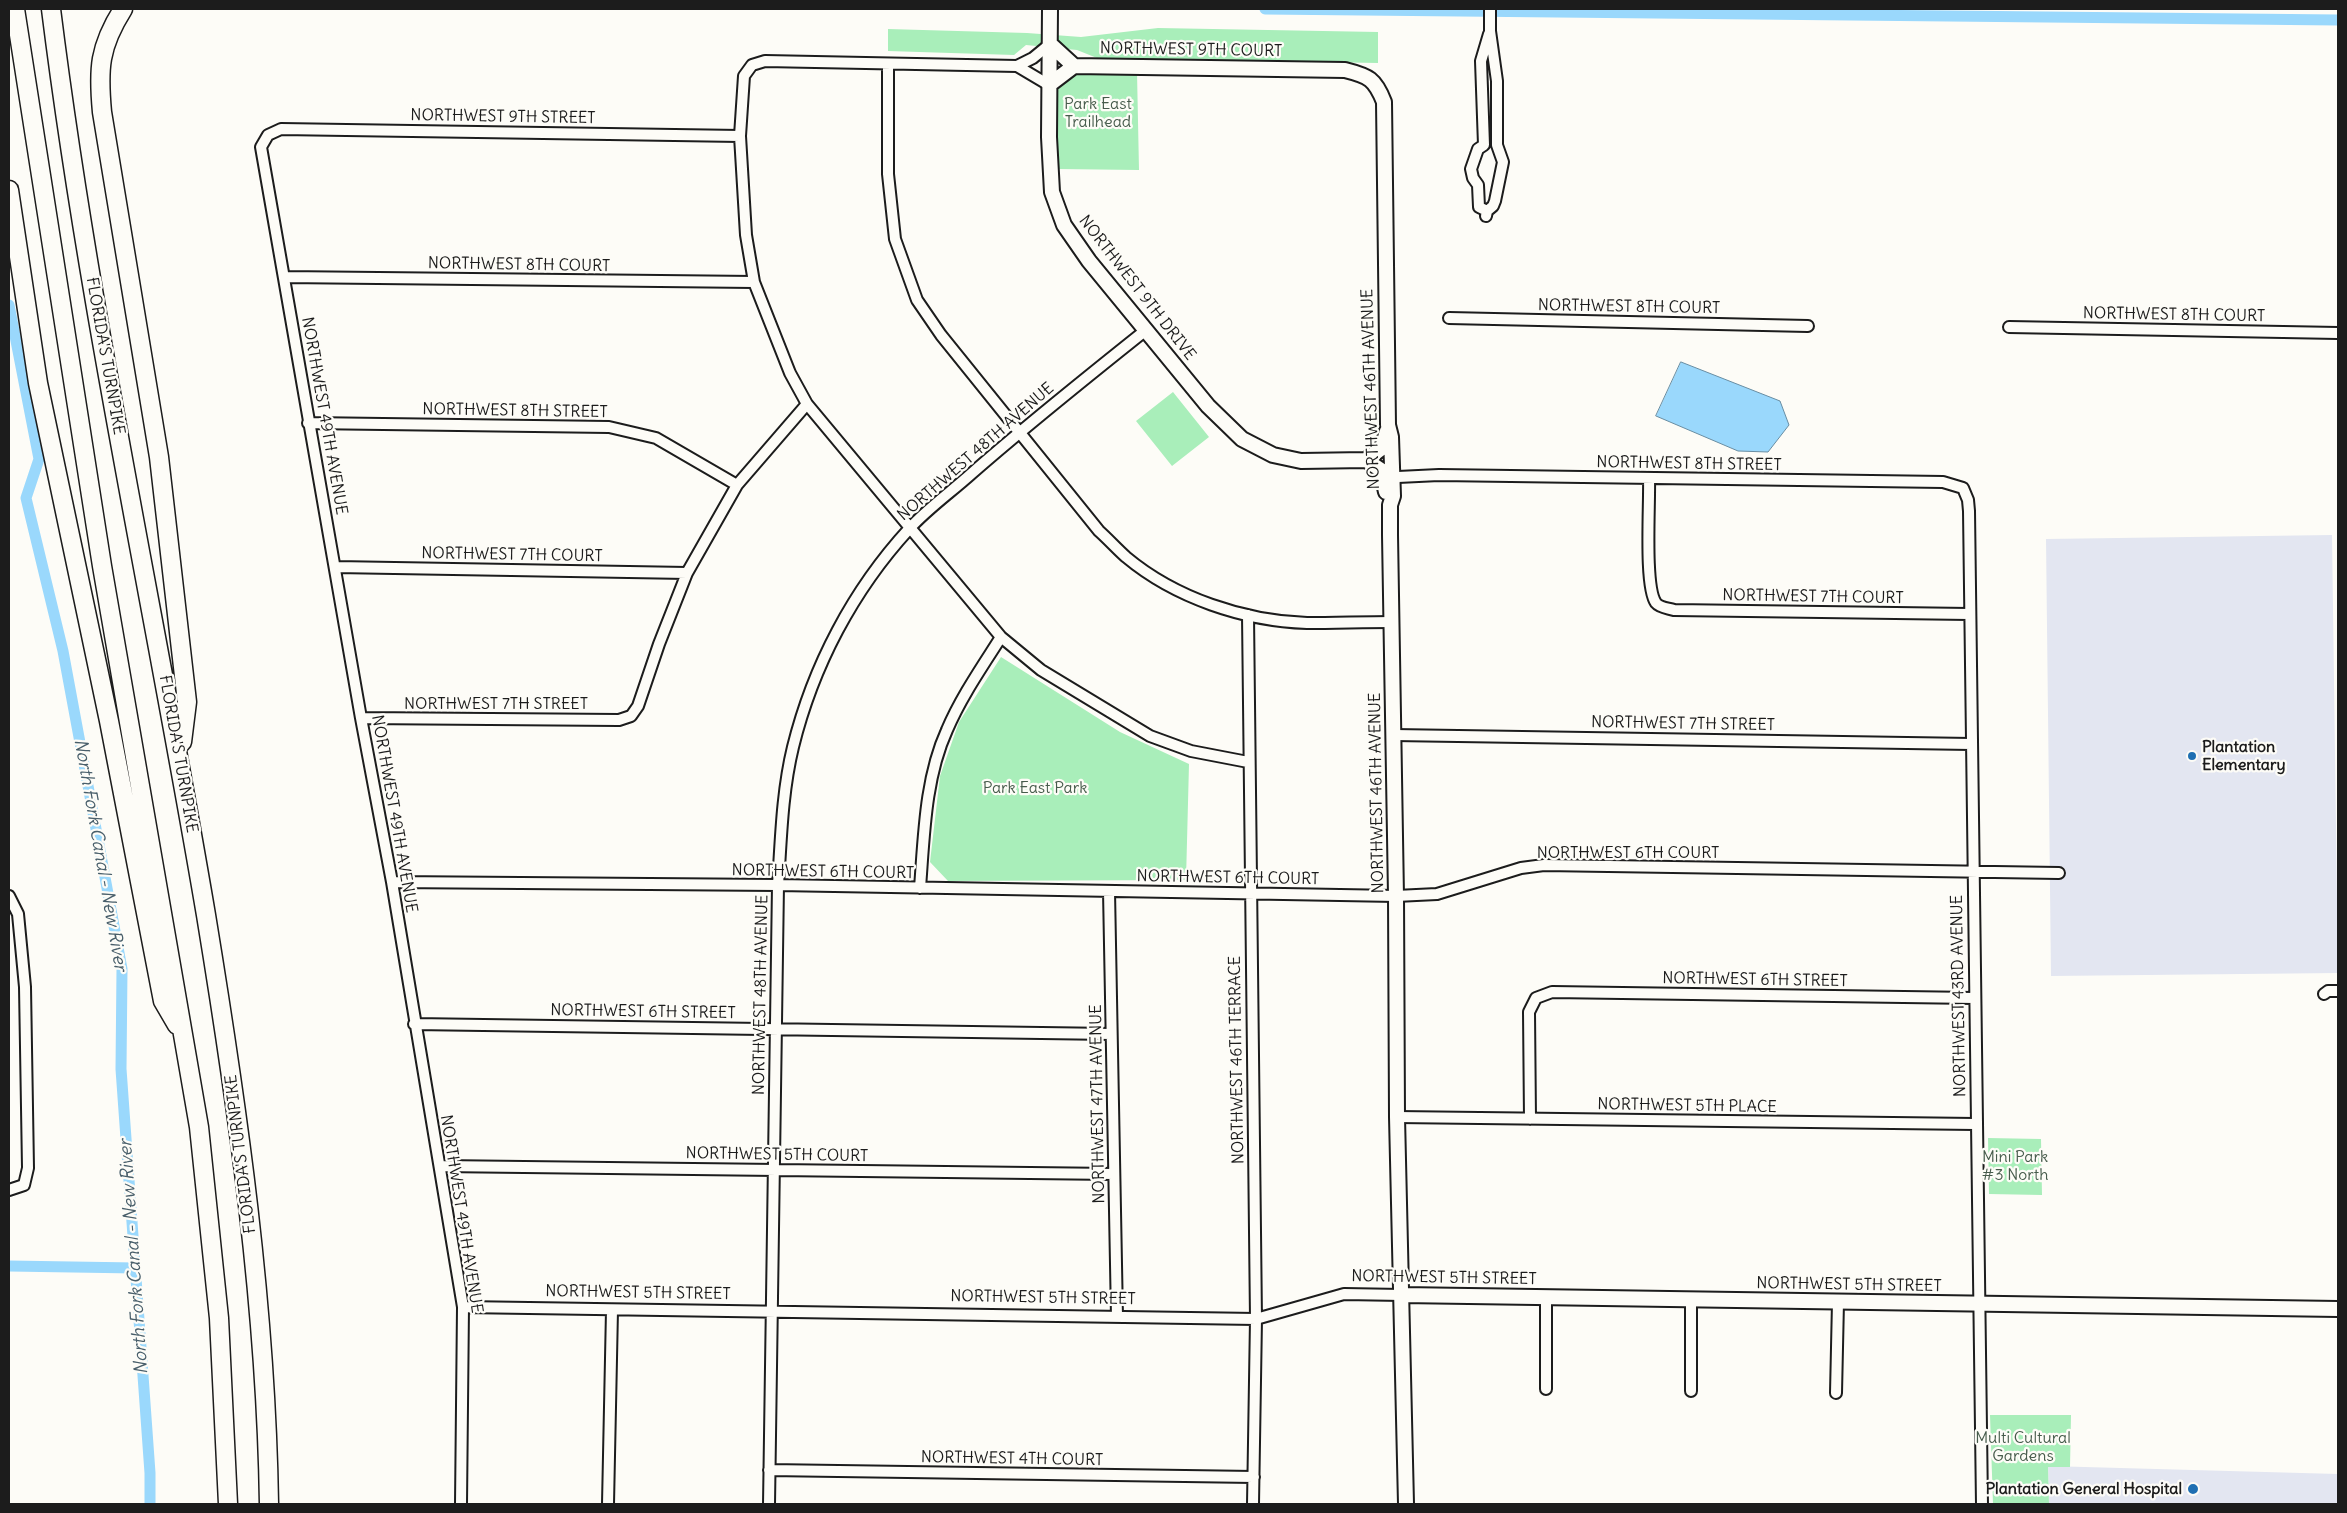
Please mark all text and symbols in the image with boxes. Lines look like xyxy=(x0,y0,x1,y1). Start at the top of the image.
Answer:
street label: NORTHWEST 9TH COURT xyxy=(1100,39,1282,61)
park label: Park East Trailhead xyxy=(1064,94,1132,132)
street label: NORTHWEST 9TH STREET xyxy=(410,106,596,128)
street label: NORTHWEST 9TH DRIVE xyxy=(1074,212,1200,364)
street label: NORTHWEST 8TH COURT xyxy=(428,254,610,276)
street label: FLORIDA'S TURNPIKE xyxy=(82,276,128,436)
street label: NORTHWEST 46TH AVENUE xyxy=(1358,288,1384,490)
street label: NORTHWEST 8TH COURT xyxy=(1538,296,1720,318)
street label: NORTHWEST 8TH COURT xyxy=(2083,304,2265,326)
street label: NORTHWEST 49TH AVENUE xyxy=(297,316,351,516)
street label: NORTHWEST 48TH AVENUE xyxy=(894,379,1058,525)
street label: NORTHWEST 8TH STREET xyxy=(422,400,608,422)
street label: NORTHWEST 8TH STREET xyxy=(1596,453,1782,475)
street label: NORTHWEST 7TH COURT xyxy=(421,544,603,566)
street label: NORTHWEST 7TH COURT xyxy=(1722,586,1904,608)
street label: FLORIDA'S TURNPIKE xyxy=(155,674,201,834)
street label: NORTHWEST 46TH AVENUE xyxy=(1366,692,1388,894)
street label: NORTHWEST 7TH STREET xyxy=(404,694,588,714)
street label: NORTHWEST 7TH STREET xyxy=(1591,713,1775,735)
street label: NORTHWEST 49TH AVENUE xyxy=(367,714,421,914)
water label: North Fork Canal - New River xyxy=(69,737,131,973)
place label: Plantation Elementary xyxy=(2202,737,2286,775)
marker: Plantation Elementary xyxy=(2186,750,2198,762)
park label: Park East Park xyxy=(983,778,1087,798)
street label: NORTHWEST 6TH COURT xyxy=(1537,843,1719,863)
street label: NORTHWEST 6TH COURT xyxy=(732,861,914,883)
street label: NORTHWEST 6TH COURT xyxy=(1137,867,1319,889)
street label: NORTHWEST 48TH AVENUE xyxy=(750,895,772,1095)
street label: NORTHWEST 43RD AVENUE xyxy=(1948,895,1970,1097)
street label: NORTHWEST 46TH TERRACE xyxy=(1226,956,1248,1164)
street label: NORTHWEST 6TH STREET xyxy=(1662,969,1848,991)
street label: NORTHWEST 6TH STREET xyxy=(550,1001,736,1023)
street label: NORTHWEST 47TH AVENUE xyxy=(1087,1004,1109,1204)
street label: FLORIDA'S TURNPIKE xyxy=(222,1074,260,1234)
street label: NORTHWEST 5TH PLACE xyxy=(1597,1095,1777,1117)
street label: NORTHWEST 49TH AVENUE xyxy=(436,1114,486,1314)
water label: North Fork Canal - New River xyxy=(115,1139,153,1375)
street label: NORTHWEST 5TH COURT xyxy=(686,1144,868,1166)
park label: Mini Park #3 North xyxy=(1982,1147,2048,1185)
street label: NORTHWEST 5TH STREET xyxy=(1351,1267,1537,1289)
street label: NORTHWEST 5TH STREET xyxy=(1756,1274,1942,1296)
street label: NORTHWEST 5TH STREET xyxy=(545,1282,731,1304)
street label: NORTHWEST 5TH STREET xyxy=(950,1287,1136,1309)
park label: Multi Cultural Gardens xyxy=(1975,1428,2071,1466)
street label: NORTHWEST 4TH COURT xyxy=(921,1448,1103,1470)
place label: Plantation General Hospital xyxy=(1985,1479,2182,1499)
marker: Plantation General Hospital xyxy=(2186,1482,2200,1496)

